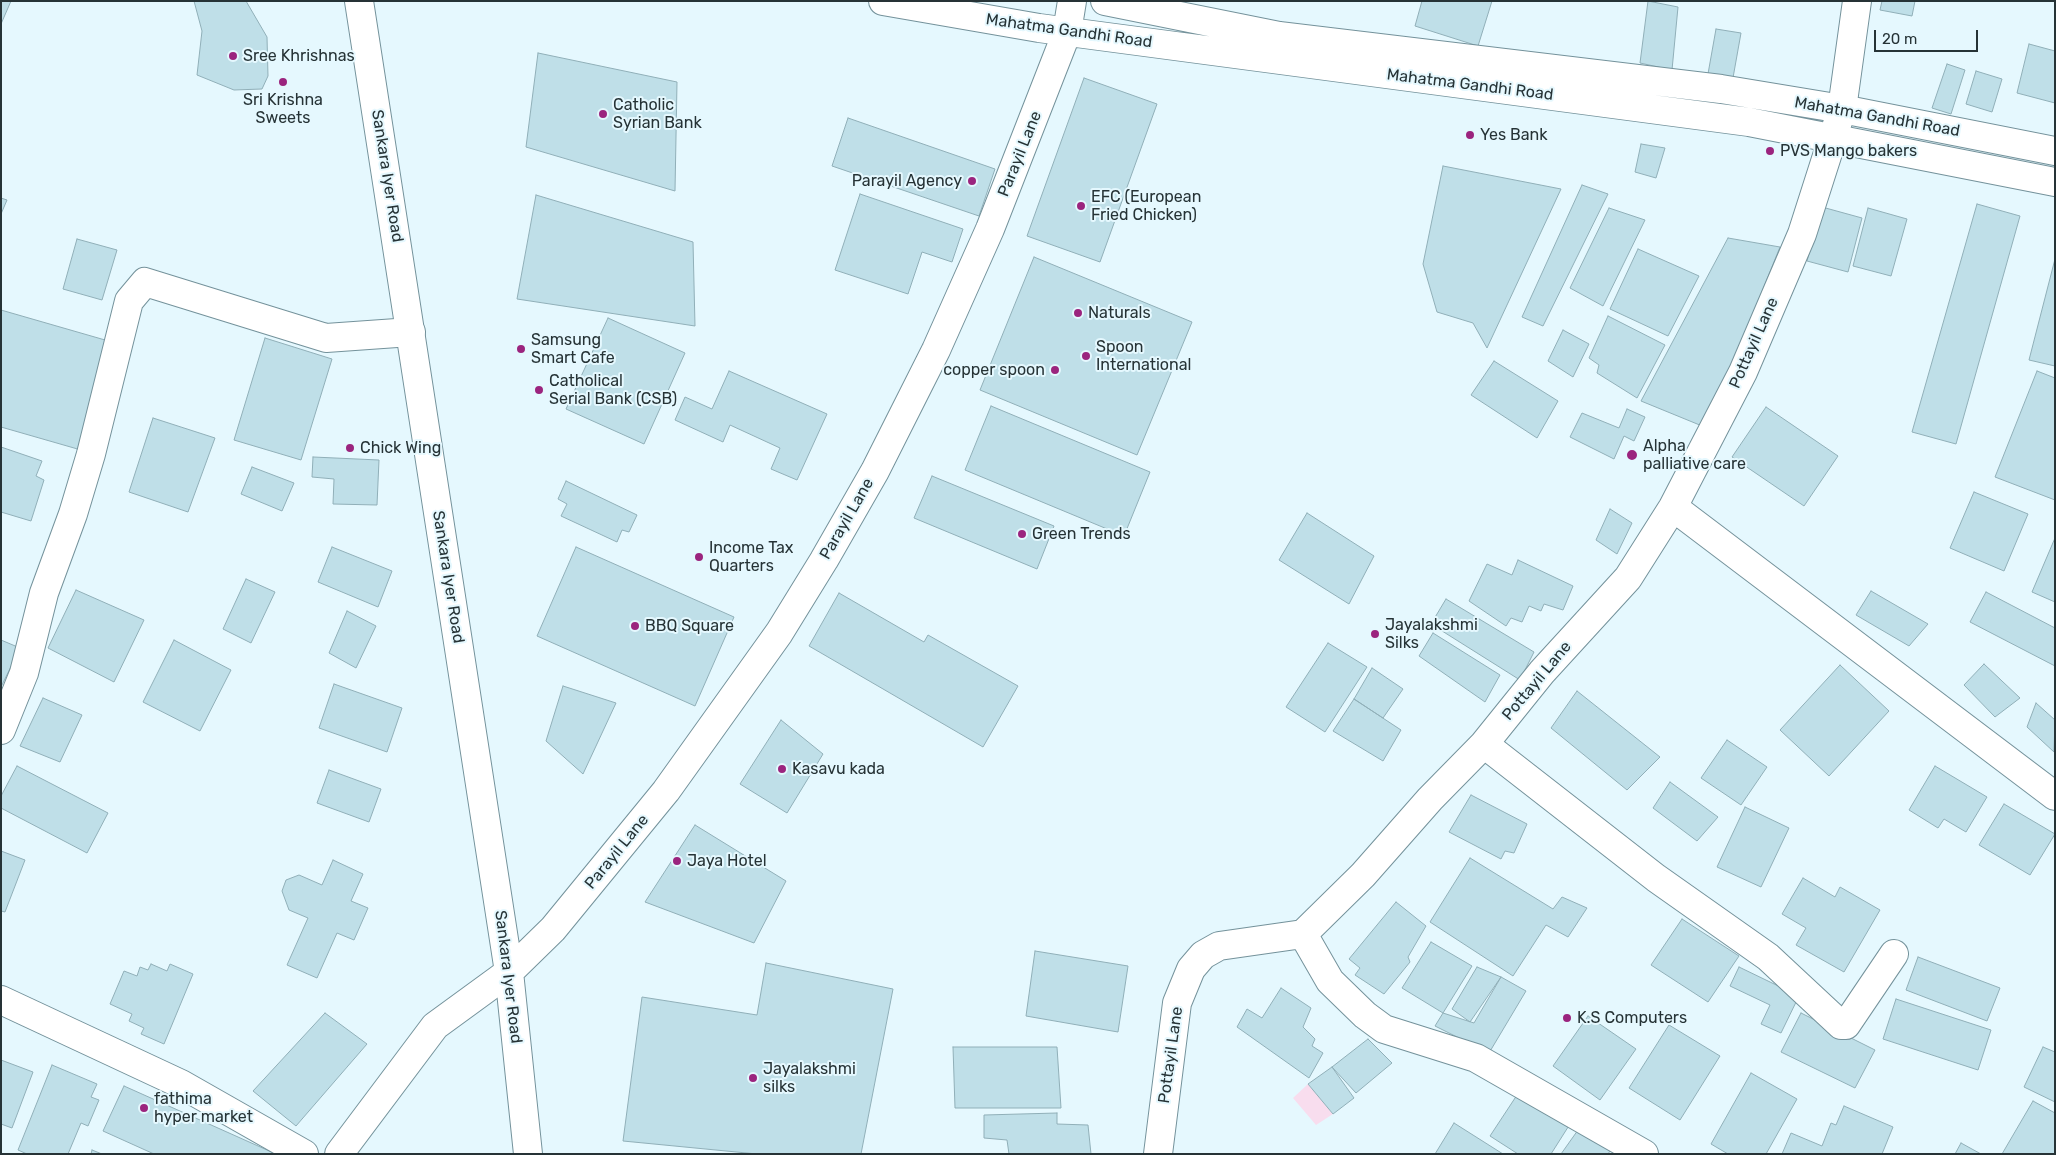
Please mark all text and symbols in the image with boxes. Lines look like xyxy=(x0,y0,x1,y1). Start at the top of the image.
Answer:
street label: Mahatma Gandhi Road xyxy=(985,10,1153,52)
scale bar xyxy=(1876,20,1980,52)
text: 20 m xyxy=(1882,30,1917,48)
place label: Sree Khrishnas xyxy=(243,46,355,66)
marker: Sree Khrishnas xyxy=(227,50,239,62)
street label: Mahatma Gandhi Road xyxy=(1386,65,1554,105)
marker: Sri Krishna Sweets xyxy=(277,76,289,88)
place label: Sri Krishna Sweets xyxy=(243,90,323,128)
street label: Mahatma Gandhi Road xyxy=(1793,93,1961,141)
place label: Catholic Syrian Bank xyxy=(613,95,702,133)
street label: Sankara Iyer Road xyxy=(367,108,407,244)
marker: Catholic Syrian Bank xyxy=(597,108,609,120)
street label: Parayil Lane xyxy=(994,108,1046,200)
place label: Yes Bank xyxy=(1480,125,1548,145)
marker: Yes Bank xyxy=(1464,129,1476,141)
place label: PVS Mango bakers xyxy=(1780,141,1917,161)
marker: PVS Mango bakers xyxy=(1764,145,1776,157)
place label: Parayil Agency xyxy=(852,171,962,191)
marker: Parayil Agency xyxy=(966,175,978,187)
place label: EFC (European Fried Chicken) xyxy=(1091,187,1201,225)
marker: EFC (European Fried Chicken) xyxy=(1075,200,1087,212)
street label: Pottayil Lane xyxy=(1725,295,1783,391)
place label: Naturals xyxy=(1088,303,1151,323)
marker: Naturals xyxy=(1072,307,1084,319)
place label: Samsung Smart Cafe xyxy=(531,330,615,368)
place label: Spoon International xyxy=(1096,337,1191,375)
marker: Samsung Smart Cafe xyxy=(515,343,527,355)
marker: Spoon International xyxy=(1080,350,1092,362)
place label: copper spoon xyxy=(943,360,1045,380)
marker: copper spoon xyxy=(1049,364,1061,376)
place label: Catholical Serial Bank (CSB) xyxy=(549,371,677,409)
marker: Catholical Serial Bank (CSB) xyxy=(533,384,545,396)
place label: Alpha palliative care xyxy=(1643,436,1746,474)
place label: Chick Wing xyxy=(360,438,441,458)
marker: Chick Wing xyxy=(344,442,356,454)
marker: Alpha palliative care xyxy=(1625,448,1639,462)
street label: Parayil Lane xyxy=(816,475,878,563)
street label: Sankara Iyer Road xyxy=(428,509,468,645)
place label: Green Trends xyxy=(1032,524,1131,544)
marker: Green Trends xyxy=(1016,528,1028,540)
place label: Income Tax Quarters xyxy=(709,538,793,576)
marker: Income Tax Quarters xyxy=(693,551,705,563)
place label: Jayalakshmi Silks xyxy=(1385,615,1478,653)
place label: BBQ Square xyxy=(645,616,734,636)
marker: BBQ Square xyxy=(629,620,641,632)
marker: Jayalakshmi Silks xyxy=(1369,628,1381,640)
street label: Pottayil Lane xyxy=(1498,638,1576,724)
place label: Kasavu kada xyxy=(792,759,885,779)
marker: Kasavu kada xyxy=(776,763,788,775)
street label: Parayil Lane xyxy=(581,811,653,893)
place label: Jaya Hotel xyxy=(687,851,767,871)
marker: Jaya Hotel xyxy=(671,855,683,867)
street label: Sankara Iyer Road xyxy=(490,909,526,1045)
street label: Pottayil Lane xyxy=(1155,1005,1187,1105)
place label: K.S Computers xyxy=(1577,1008,1687,1028)
marker: K.S Computers xyxy=(1561,1012,1573,1024)
place label: Jayalakshmi silks xyxy=(763,1059,856,1097)
marker: Jayalakshmi silks xyxy=(747,1072,759,1084)
place label: fathima hyper market xyxy=(154,1089,253,1127)
marker: fathima hyper market xyxy=(138,1102,150,1114)

